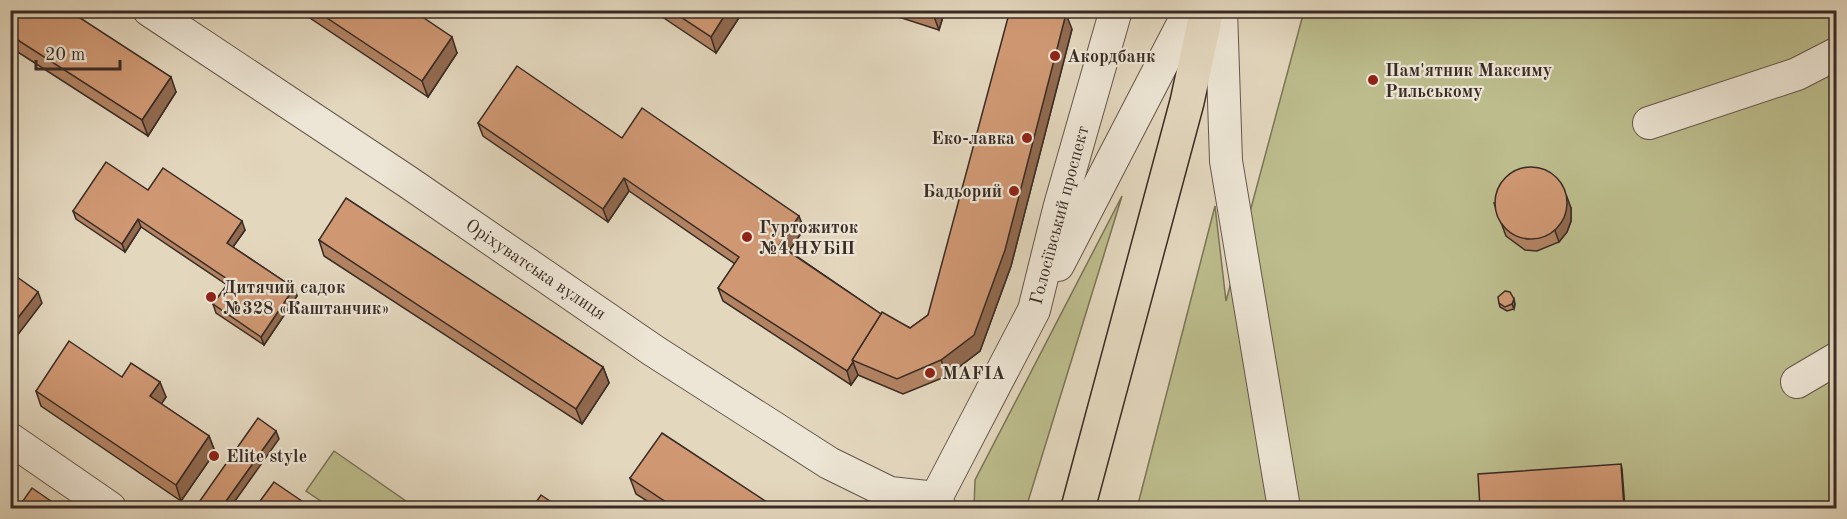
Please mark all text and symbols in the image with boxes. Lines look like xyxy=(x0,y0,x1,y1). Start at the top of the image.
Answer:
scale bar xyxy=(36,33,120,71)
text: 20 m xyxy=(45,46,85,64)
place label: Акордбанк xyxy=(1067,48,1156,66)
marker: Акордбанк xyxy=(1048,49,1062,63)
place label: Пам'ятник Максиму Рильському xyxy=(1385,62,1552,101)
marker: Пам'ятник Максиму Рильському xyxy=(1366,73,1380,87)
street label: Голосіївський проспект xyxy=(1027,124,1092,307)
place label: Еко-лавка xyxy=(931,130,1015,148)
marker: Еко-лавка xyxy=(1020,131,1034,145)
place label: Бадьорий xyxy=(923,183,1002,201)
marker: Бадьорий xyxy=(1007,184,1021,198)
street label: Оріхуватська вулиця xyxy=(462,216,609,323)
place label: Гуртожиток №4 НУБіП xyxy=(759,219,859,258)
marker: Гуртожиток №4 НУБіП xyxy=(740,230,754,244)
place label: Дитячий садок №328 «Каштанчик» xyxy=(223,279,390,318)
marker: Дитячий садок №328 «Каштанчик» xyxy=(204,290,218,304)
place label: MAFIA xyxy=(942,365,1006,383)
marker: MAFIA xyxy=(923,366,937,380)
place label: Elite style xyxy=(226,448,307,466)
marker: Elite style xyxy=(207,449,221,463)

